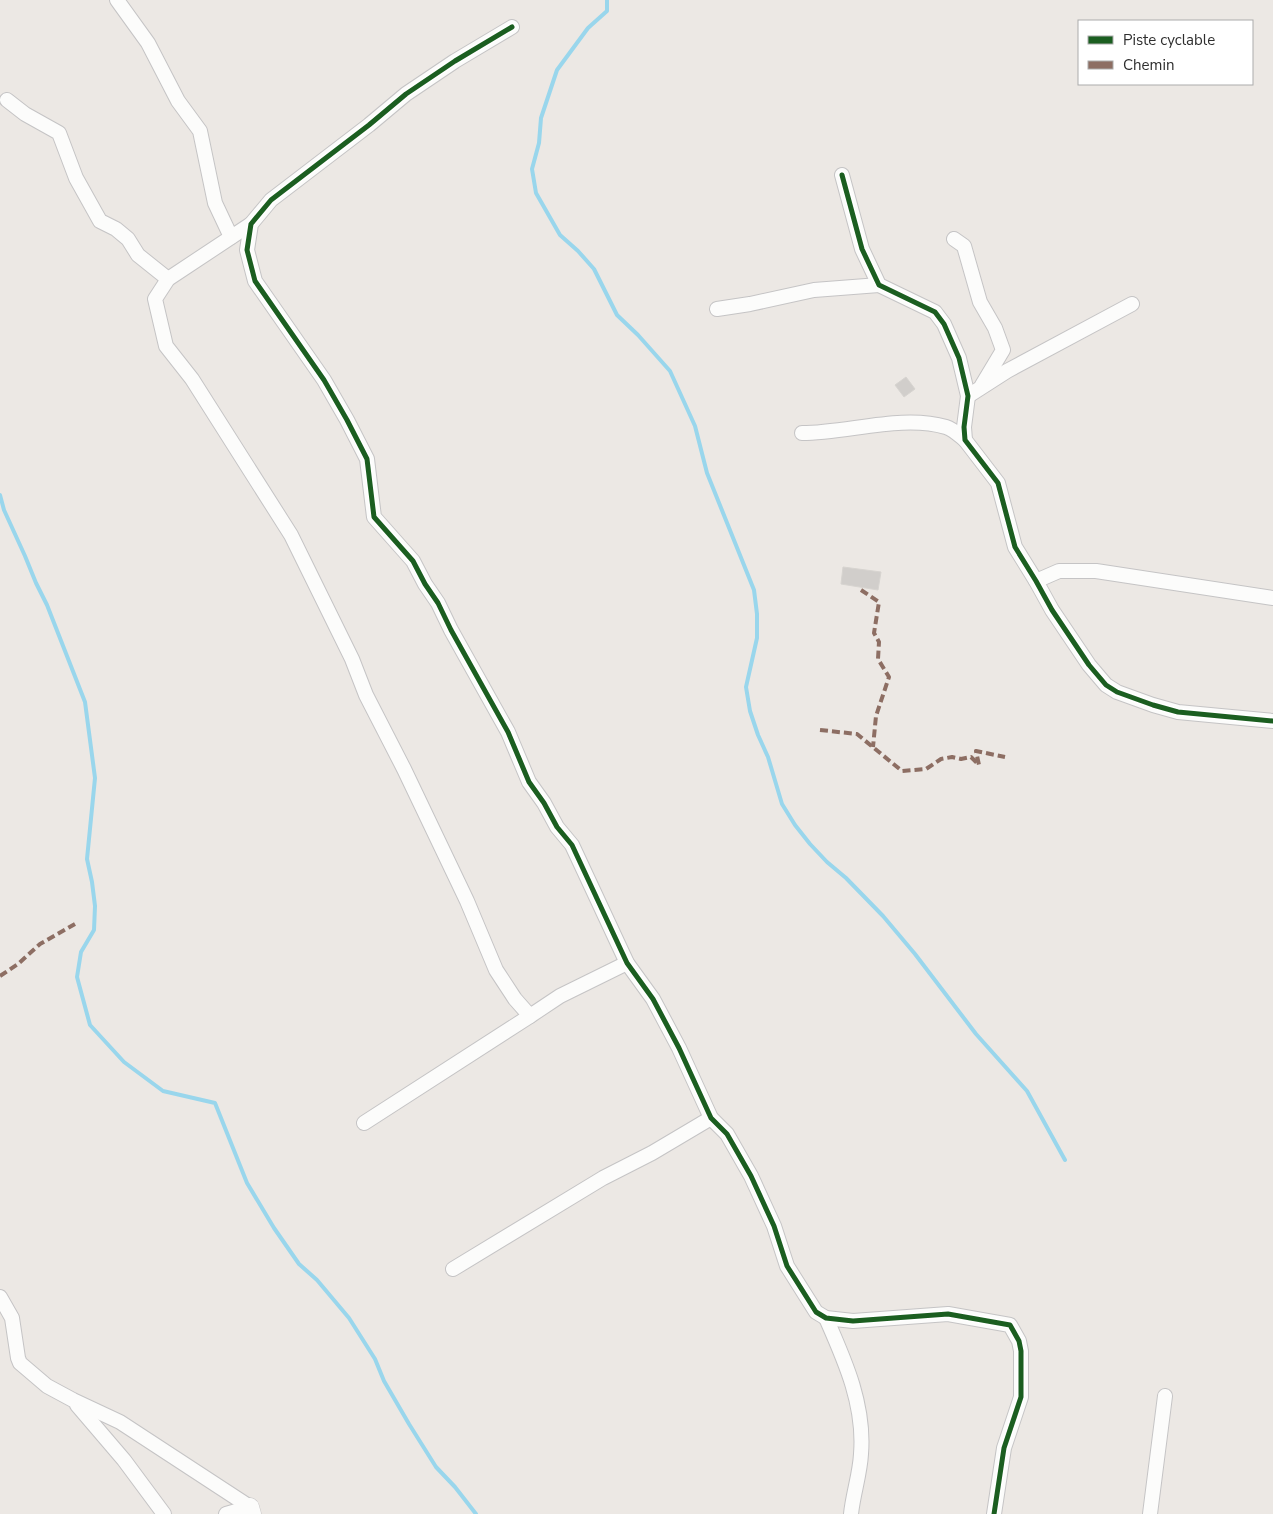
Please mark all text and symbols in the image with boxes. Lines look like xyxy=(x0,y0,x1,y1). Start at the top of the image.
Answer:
legend xyxy=(1078,20,1253,85)
text: Piste cyclable xyxy=(1123,30,1215,50)
text: Chemin xyxy=(1123,55,1174,75)

